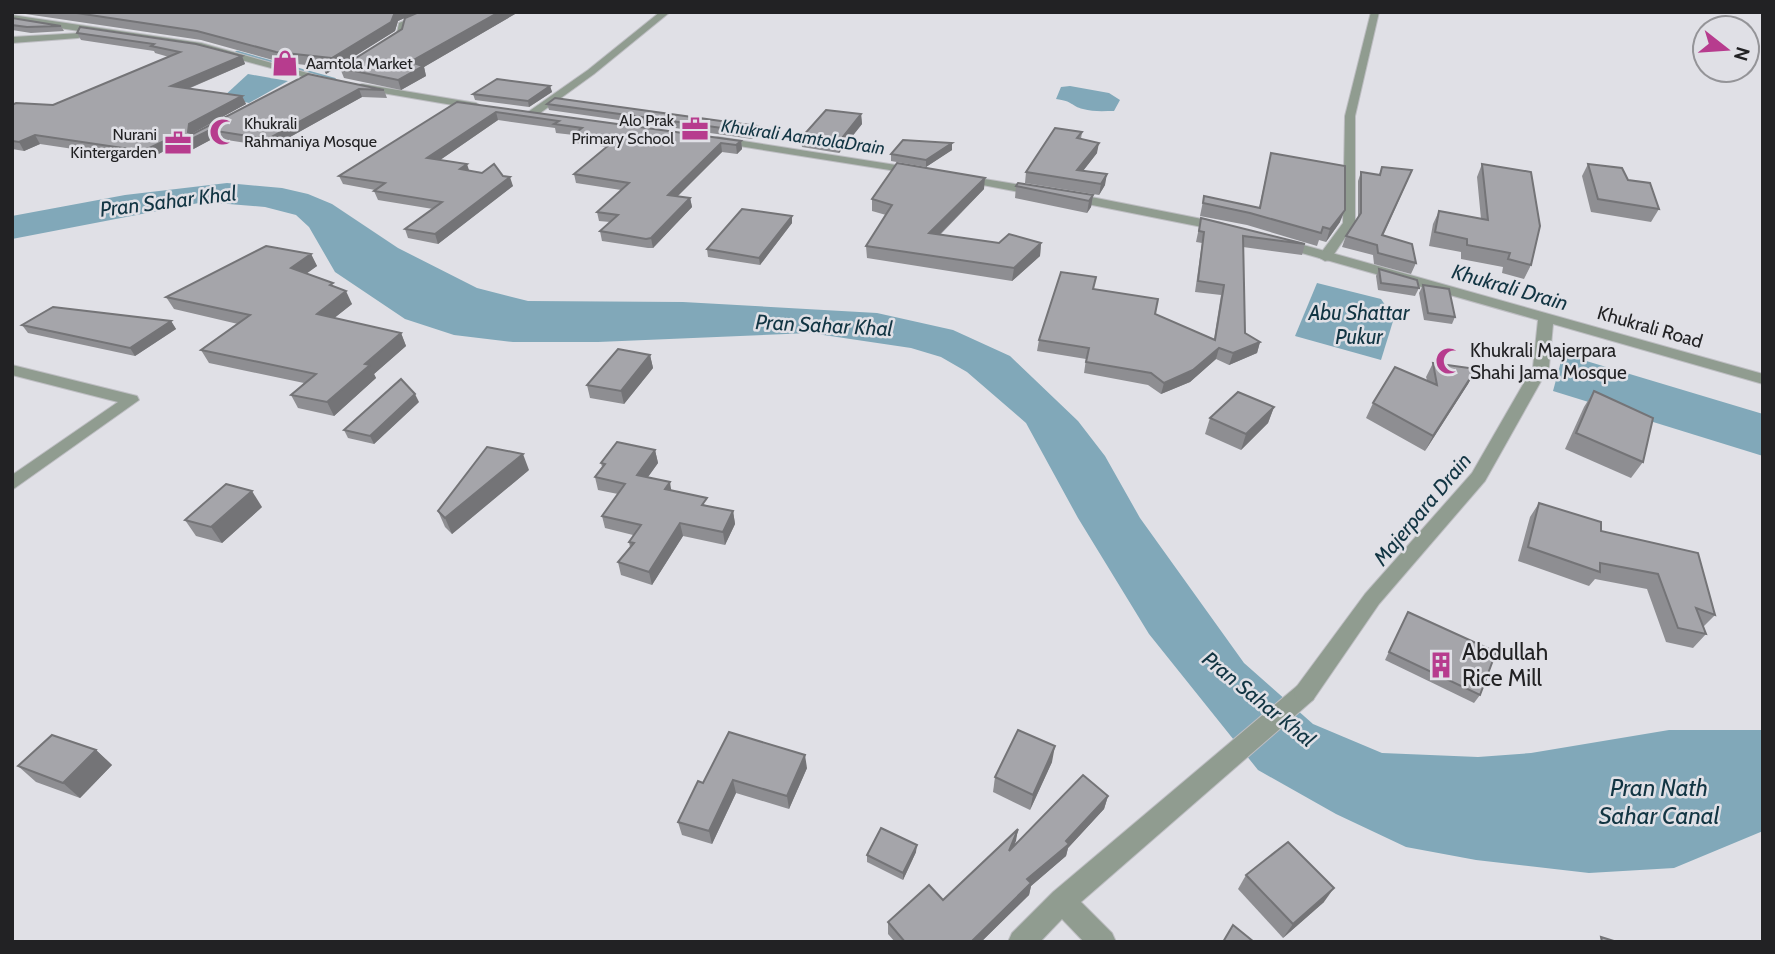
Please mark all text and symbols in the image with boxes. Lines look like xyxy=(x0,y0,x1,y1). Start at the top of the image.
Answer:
north arrow xyxy=(1691,14,1761,84)
text: N xyxy=(1729,44,1755,64)
shop icon: Aamtola Market xyxy=(270,48,300,78)
place label: Aamtola Market xyxy=(306,54,413,73)
place label: Alo Prak Primary School xyxy=(571,111,675,148)
place label: Khukrali Rahmaniya Mosque xyxy=(244,114,377,151)
office icon: Alo Prak Primary School xyxy=(680,114,710,144)
water label: Khukrali AamtolaDrain xyxy=(720,115,886,159)
mosque icon: Khukrali Rahmaniya Mosque xyxy=(208,117,238,147)
place label: Nurani Kintergarden xyxy=(70,125,157,162)
office icon: Nurani Kintergarden xyxy=(163,128,193,158)
water label: Pran Sahar Khal xyxy=(98,180,238,222)
water label: Khukrali Drain xyxy=(1449,258,1571,316)
water label: Abu Shattar Pukur xyxy=(1307,300,1411,349)
street label: Khukrali Road xyxy=(1595,301,1705,353)
water label: Pran Sahar Khal xyxy=(755,309,893,341)
place label: Khukrali Majerpara Shahi Jama Mosque xyxy=(1470,339,1627,384)
mosque icon: Khukrali Majerpara Shahi Jama Mosque xyxy=(1434,346,1464,376)
water label: Majerpara Drain xyxy=(1367,448,1477,572)
place label: Abdullah Rice Mill xyxy=(1462,638,1548,692)
water label: Pran Sahar Khal xyxy=(1198,646,1320,752)
building icon: Abdullah Rice Mill xyxy=(1426,650,1456,680)
water label: Pran Nath Sahar Canal xyxy=(1599,773,1720,830)

